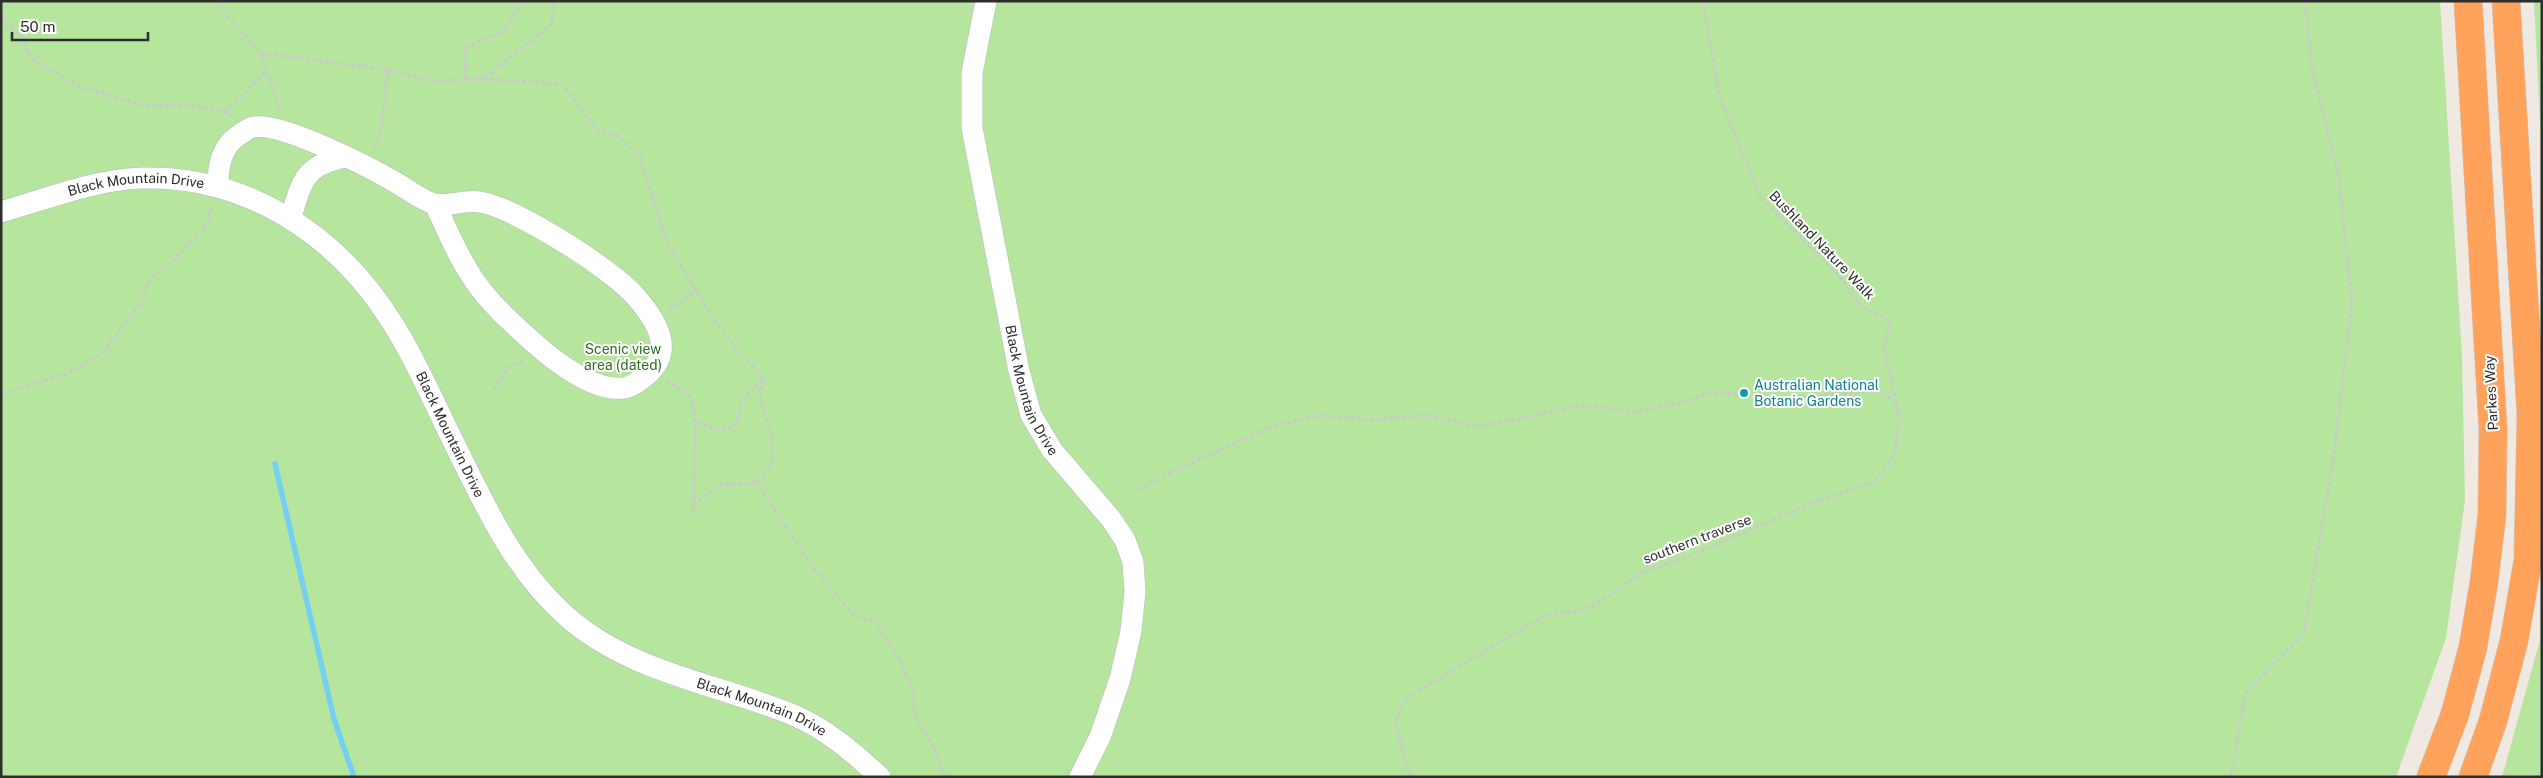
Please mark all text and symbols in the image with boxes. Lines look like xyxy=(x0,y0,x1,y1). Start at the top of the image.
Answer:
scale bar xyxy=(12,10,149,42)
text: 50 m xyxy=(20,18,55,35)
street label: Black Mountain Drive xyxy=(66,170,206,199)
street label: Bushland Nature Walk xyxy=(1766,187,1878,303)
street label: Black Mountain Drive xyxy=(1002,323,1061,459)
park label: Scenic view area (dated) xyxy=(584,341,662,373)
street label: Parkes Way xyxy=(2481,354,2501,431)
street label: Black Mountain Drive xyxy=(413,369,488,500)
place label: Australian National Botanic Gardens xyxy=(1754,377,1879,409)
marker: Australian National Botanic Gardens xyxy=(1738,387,1750,399)
street label: southern traverse xyxy=(1640,511,1754,567)
street label: Black Mountain Drive xyxy=(695,675,830,739)

